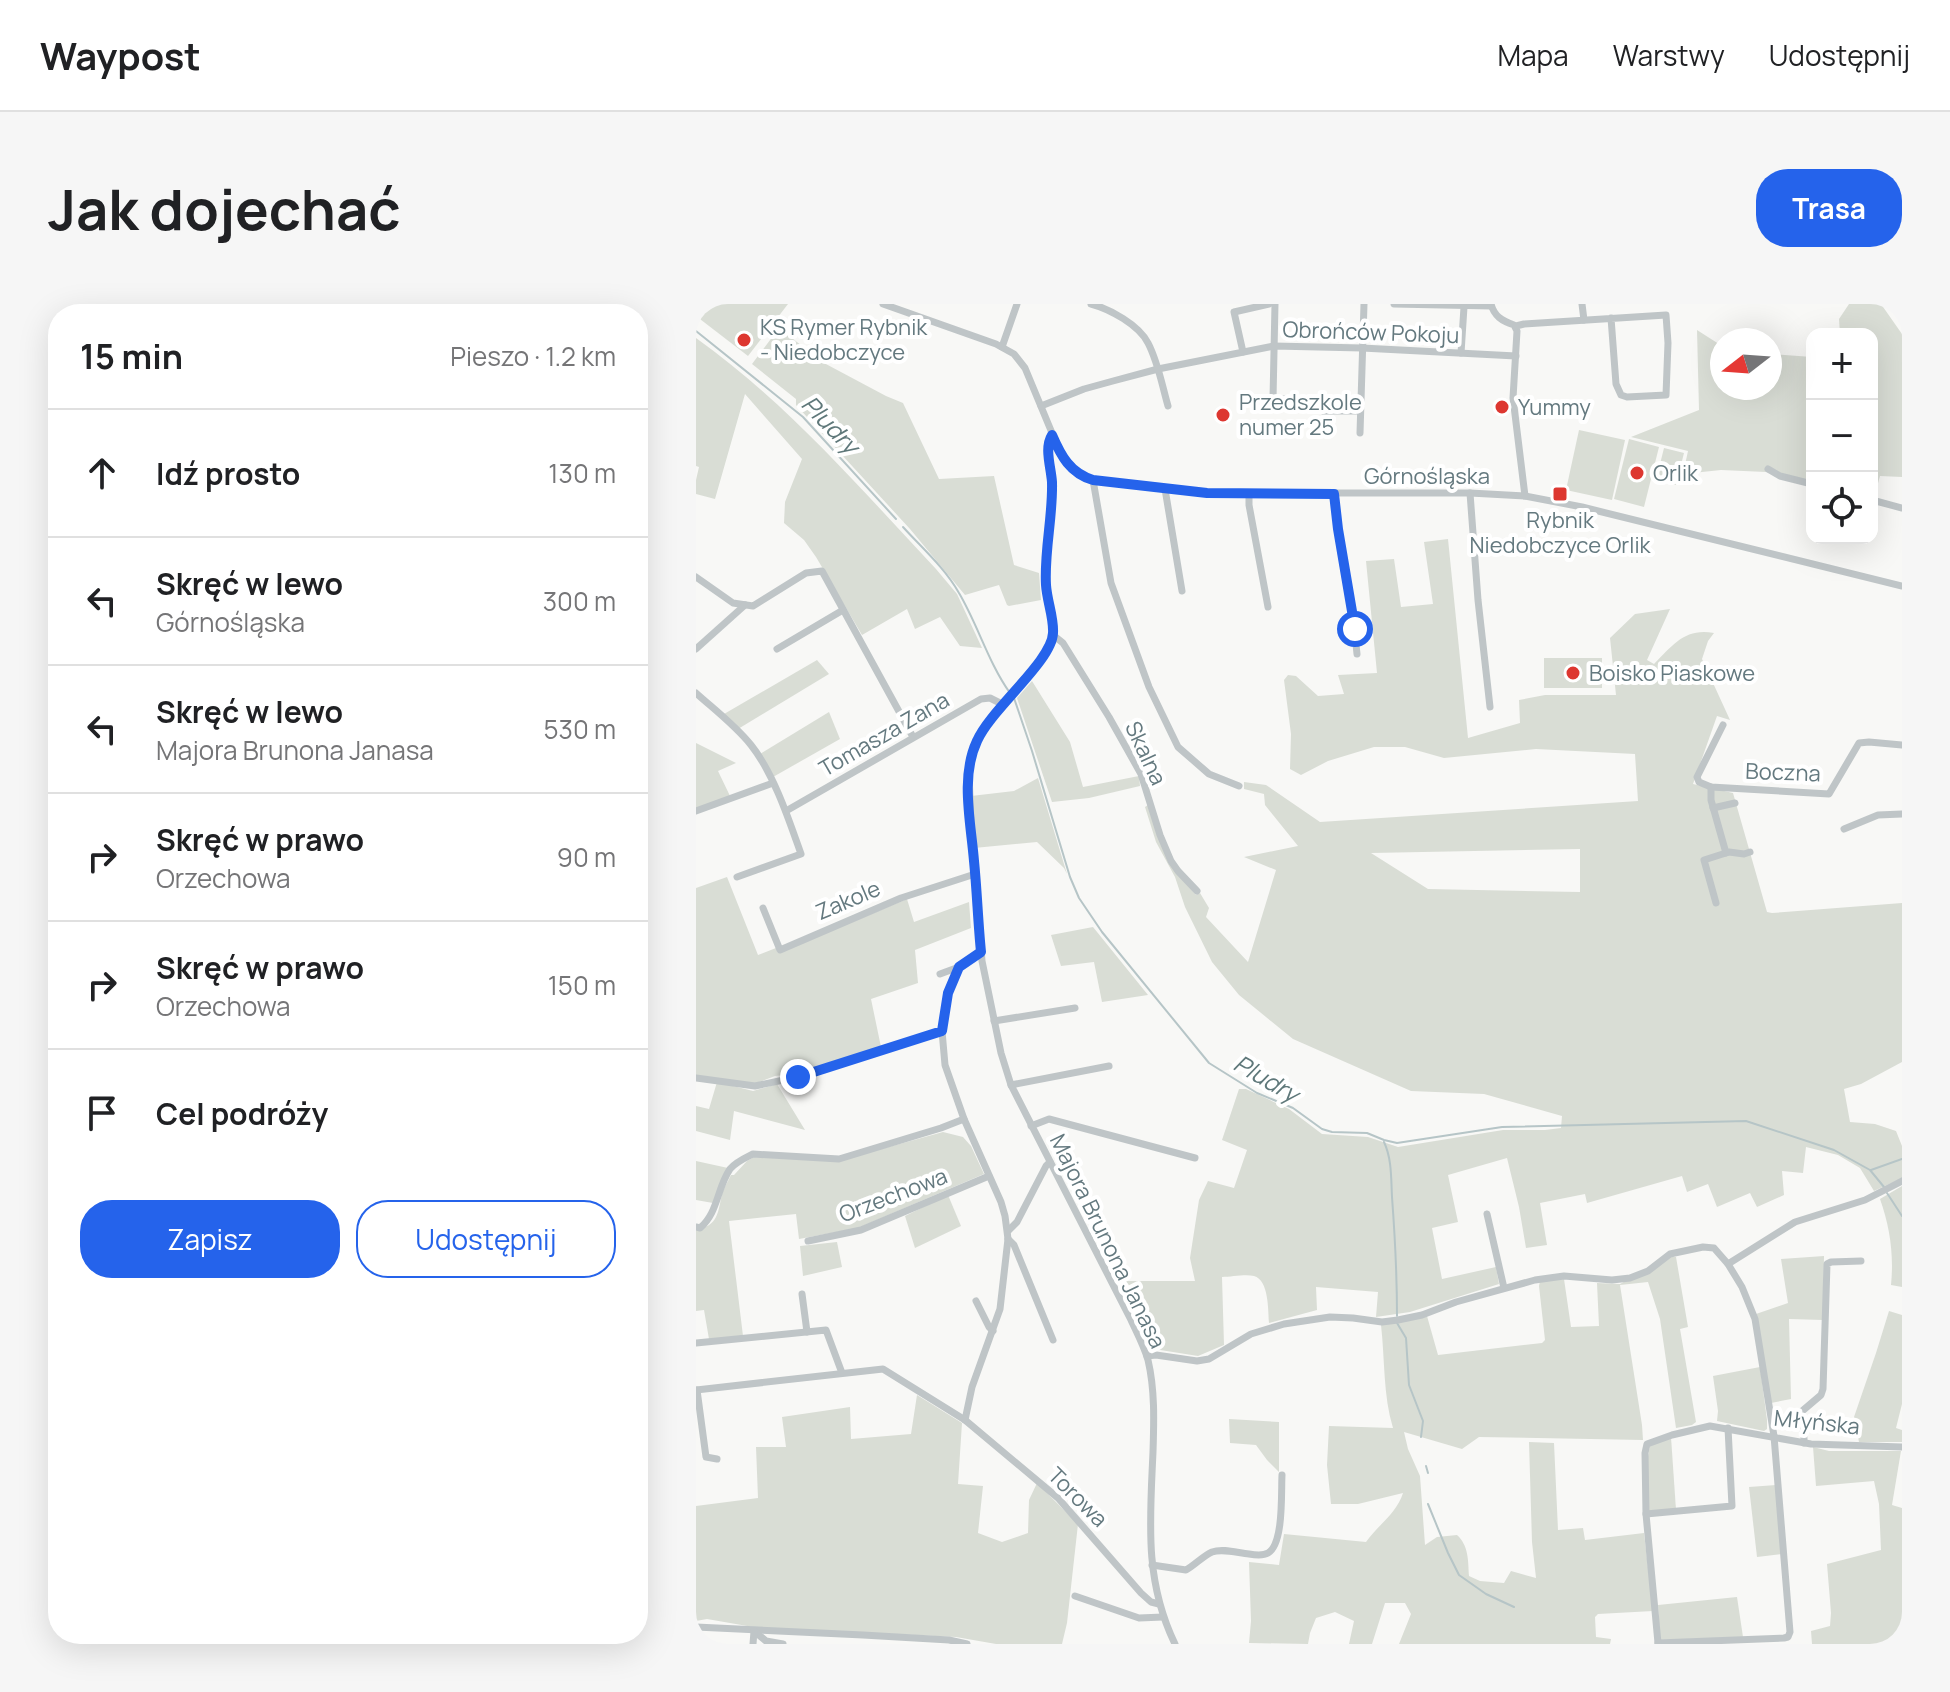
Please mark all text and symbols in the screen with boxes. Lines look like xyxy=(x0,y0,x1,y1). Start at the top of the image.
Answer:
text: Waypost xyxy=(40,29,201,81)
text: Mapa xyxy=(1497,36,1569,74)
text: Warstwy xyxy=(1613,36,1725,74)
text: Udostępnij xyxy=(1769,36,1910,74)
button: Trasa xyxy=(1756,169,1902,247)
text: Jak dojechać xyxy=(48,170,400,247)
place label: KS Rymer Rybnik - Niedobczyce xyxy=(760,312,928,367)
street label: Obrońców Pokoju xyxy=(1282,314,1460,350)
north arrow xyxy=(1710,328,1782,400)
map controls xyxy=(1806,328,1878,544)
button: + xyxy=(1806,328,1878,400)
marker: KS Rymer Rybnik - Niedobczyce xyxy=(735,331,753,349)
text: 15 min xyxy=(80,333,183,379)
text: Pieszo · 1.2 km xyxy=(450,338,616,374)
water label: Pludry xyxy=(795,387,869,463)
place label: Przedszkole numer 25 xyxy=(1239,387,1362,442)
place label: Yummy xyxy=(1518,392,1591,422)
marker: Yummy xyxy=(1493,398,1511,416)
button: − xyxy=(1806,400,1878,472)
marker: Przedszkole numer 25 xyxy=(1214,406,1232,424)
icon: ahead xyxy=(80,451,124,495)
text: Idź prosto xyxy=(156,453,300,494)
text: 130 m xyxy=(548,455,616,491)
place label: Orlik xyxy=(1653,458,1699,488)
street label: Górnośląska xyxy=(1364,461,1490,491)
marker: Orlik xyxy=(1628,464,1646,482)
button: locate xyxy=(1806,472,1878,544)
marker: Rybnik Niedobczyce Orlik xyxy=(1551,485,1569,503)
place label: Rybnik Niedobczyce Orlik xyxy=(1470,505,1652,560)
text: Skręć w lewo xyxy=(156,563,343,604)
icon: left xyxy=(80,579,124,623)
text: 300 m xyxy=(543,583,616,619)
text: Górnośląska xyxy=(156,604,305,640)
route start xyxy=(1337,611,1373,647)
place label: Boisko Piaskowe xyxy=(1589,658,1755,688)
marker: Boisko Piaskowe xyxy=(1564,664,1582,682)
street label: Tomasza Zana xyxy=(814,685,954,783)
text: Skręć w lewo xyxy=(156,691,343,732)
icon: left xyxy=(80,707,124,751)
text: 530 m xyxy=(543,711,616,747)
street label: Skalna xyxy=(1118,716,1174,790)
text: Majora Brunona Janasa xyxy=(156,732,434,768)
street label: Boczna xyxy=(1745,756,1821,788)
text: Skręć w prawo xyxy=(156,819,364,860)
icon: right xyxy=(80,835,124,879)
text: 90 m xyxy=(557,839,616,875)
text: Orzechowa xyxy=(156,860,290,896)
street label: Zakole xyxy=(811,873,885,927)
text: Skręć w prawo xyxy=(156,947,364,988)
icon: right xyxy=(80,963,124,1007)
text: 150 m xyxy=(548,967,616,1003)
text: Orzechowa xyxy=(156,988,290,1024)
water label: Pludry xyxy=(1228,1046,1308,1111)
route end xyxy=(780,1059,816,1095)
icon: arrive xyxy=(80,1091,124,1135)
text: Cel podróży xyxy=(156,1093,328,1134)
street label: Majora Brunona Janasa xyxy=(1043,1129,1173,1353)
street label: Orzechowa xyxy=(835,1161,951,1229)
button: Zapisz xyxy=(80,1200,340,1278)
button: Udostępnij xyxy=(356,1200,616,1278)
street label: Młyńska xyxy=(1773,1403,1861,1441)
street label: Torowa xyxy=(1042,1461,1114,1533)

